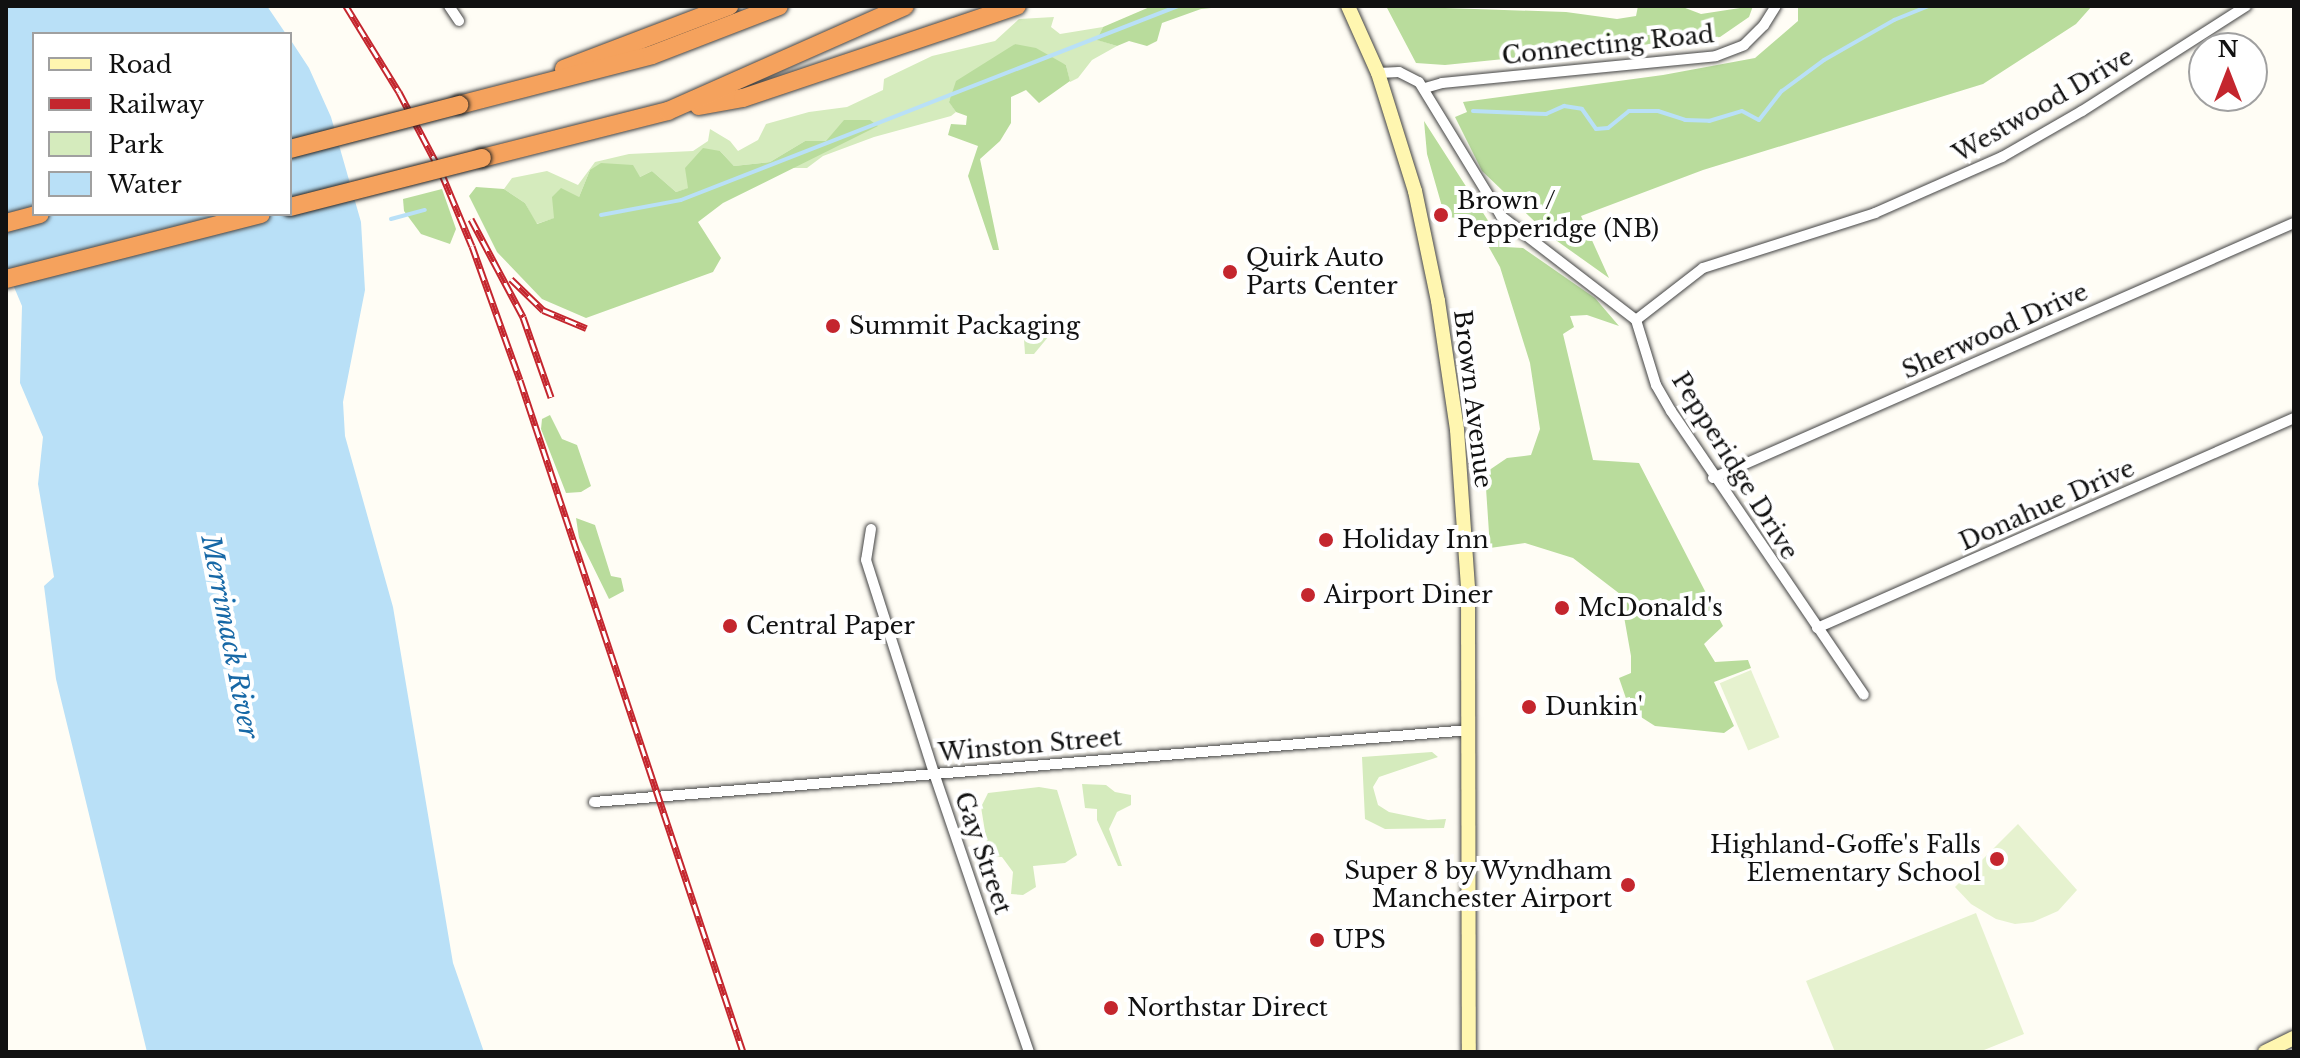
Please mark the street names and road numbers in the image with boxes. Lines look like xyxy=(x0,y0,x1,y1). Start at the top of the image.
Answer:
street label: Connecting Road xyxy=(1500,20,1716,70)
street label: Westwood Drive xyxy=(1948,42,2138,168)
street label: Sherwood Drive xyxy=(1898,277,2092,385)
street label: Brown Avenue xyxy=(1448,308,1498,490)
street label: Pepperidge Drive xyxy=(1666,367,1804,565)
street label: Donahue Drive xyxy=(1955,453,2139,557)
street label: Winston Street xyxy=(937,723,1123,767)
street label: Gay Street xyxy=(949,788,1017,918)

